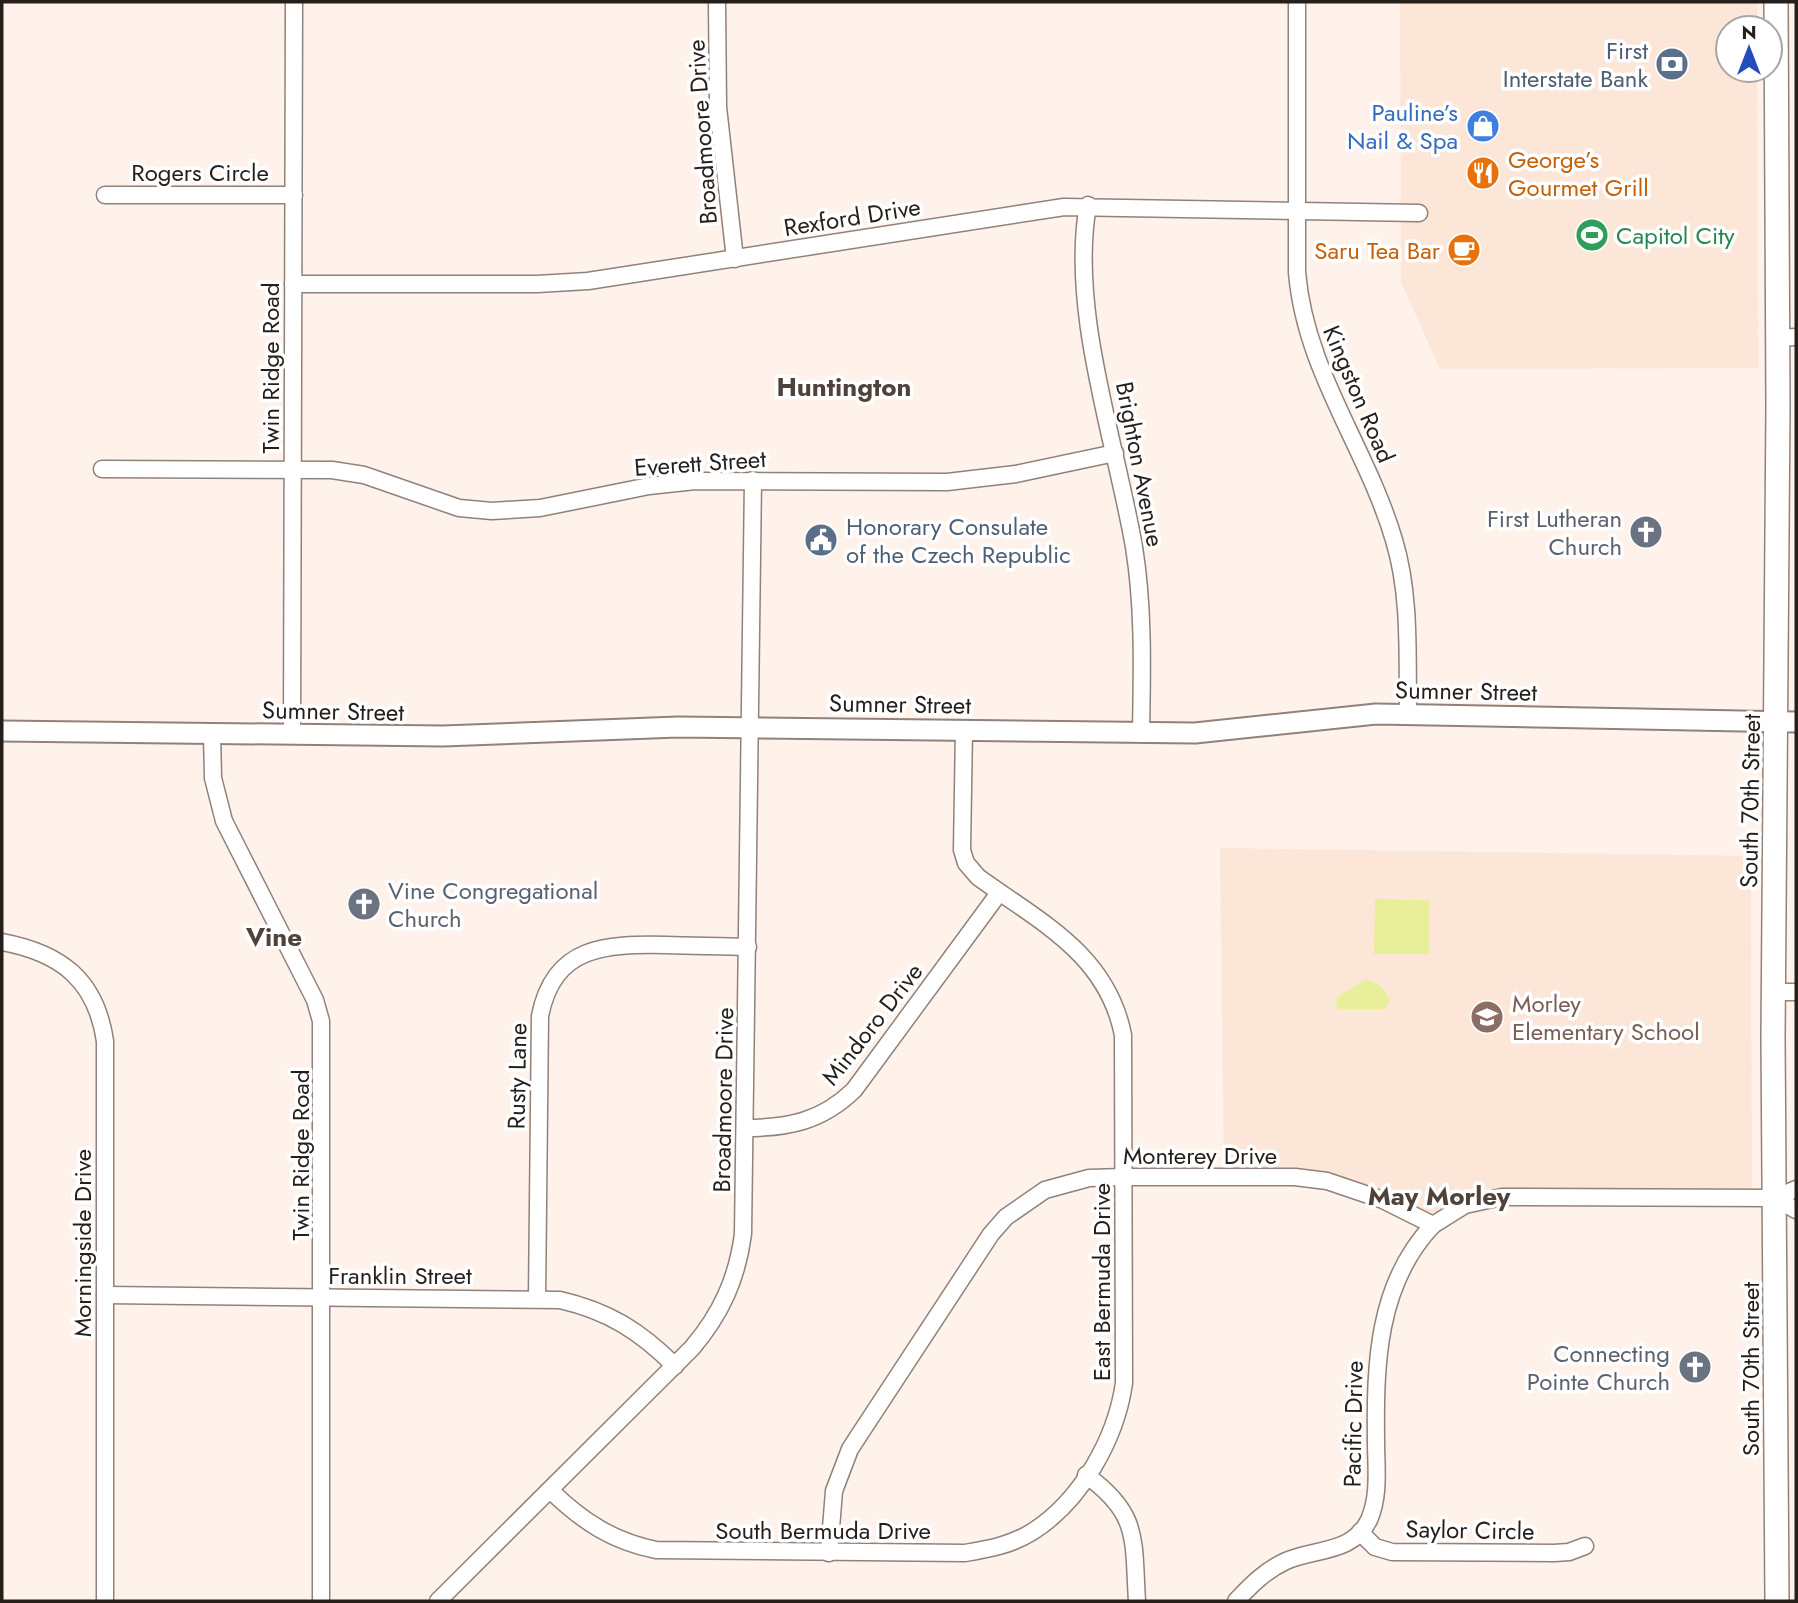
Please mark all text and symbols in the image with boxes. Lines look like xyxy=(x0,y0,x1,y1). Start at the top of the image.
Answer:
north arrow xyxy=(1714,14,1784,84)
text: N xyxy=(1741,19,1757,46)
place label: First Interstate Bank xyxy=(1503,33,1648,96)
street label: Broadmoore Drive xyxy=(678,38,726,226)
bank icon: First Interstate Bank xyxy=(1653,45,1691,83)
place label: Pauline’s Nail & Spa xyxy=(1347,95,1458,158)
shop icon: Pauline’s Nail & Spa xyxy=(1464,107,1502,145)
place label: George’s Gourmet Grill xyxy=(1508,142,1649,205)
restaurant icon: George’s Gourmet Grill xyxy=(1464,154,1502,192)
street label: Rogers Circle xyxy=(131,155,269,190)
street label: Rexford Drive xyxy=(781,189,923,245)
sports icon: Capitol City xyxy=(1573,216,1611,254)
place label: Capitol City xyxy=(1616,218,1735,253)
cafe icon: Saru Tea Bar xyxy=(1445,231,1483,269)
place label: Saru Tea Bar xyxy=(1314,233,1441,268)
street label: Twin Ridge Road xyxy=(253,282,288,454)
street label: Kingston Road xyxy=(1314,320,1404,468)
district label: Huntington xyxy=(776,368,912,406)
street label: Brighton Avenue xyxy=(1107,378,1173,550)
street label: Everett Street xyxy=(633,441,767,485)
place label: First Lutheran Church xyxy=(1487,501,1622,564)
place label: Honorary Consulate of the Czech Republic xyxy=(846,509,1071,572)
church icon: First Lutheran Church xyxy=(1627,513,1665,551)
public building icon: Honorary Consulate of the Czech Republic xyxy=(802,521,840,559)
street label: Sumner Street xyxy=(1395,672,1538,710)
street label: Sumner Street xyxy=(829,685,972,723)
street label: Sumner Street xyxy=(262,692,405,730)
street label: South 70th Street xyxy=(1731,713,1769,888)
place label: Vine Congregational Church xyxy=(388,873,598,936)
church icon: Vine Congregational Church xyxy=(345,885,383,923)
district label: Vine xyxy=(245,918,302,956)
street label: Mindoro Drive xyxy=(813,955,931,1093)
place label: Morley Elementary School xyxy=(1512,986,1700,1049)
school or university icon: Morley Elementary School xyxy=(1468,998,1506,1036)
street label: Broadmoore Drive xyxy=(704,1007,742,1193)
street label: Rusty Lane xyxy=(499,1022,535,1130)
street label: Twin Ridge Road xyxy=(283,1069,318,1241)
street label: Monterey Drive xyxy=(1123,1138,1277,1173)
street label: Morningside Drive xyxy=(65,1149,100,1337)
district label: May Morley xyxy=(1368,1177,1511,1215)
street label: East Bermuda Drive xyxy=(1084,1183,1119,1381)
street label: Franklin Street xyxy=(328,1258,472,1293)
street label: South 70th Street xyxy=(1733,1282,1768,1456)
place label: Connecting Pointe Church xyxy=(1527,1336,1670,1399)
church icon: Connecting Pointe Church xyxy=(1676,1348,1714,1386)
street label: Pacific Drive xyxy=(1334,1360,1372,1488)
street label: Saylor Circle xyxy=(1405,1511,1535,1549)
street label: South Bermuda Drive xyxy=(715,1513,931,1548)

